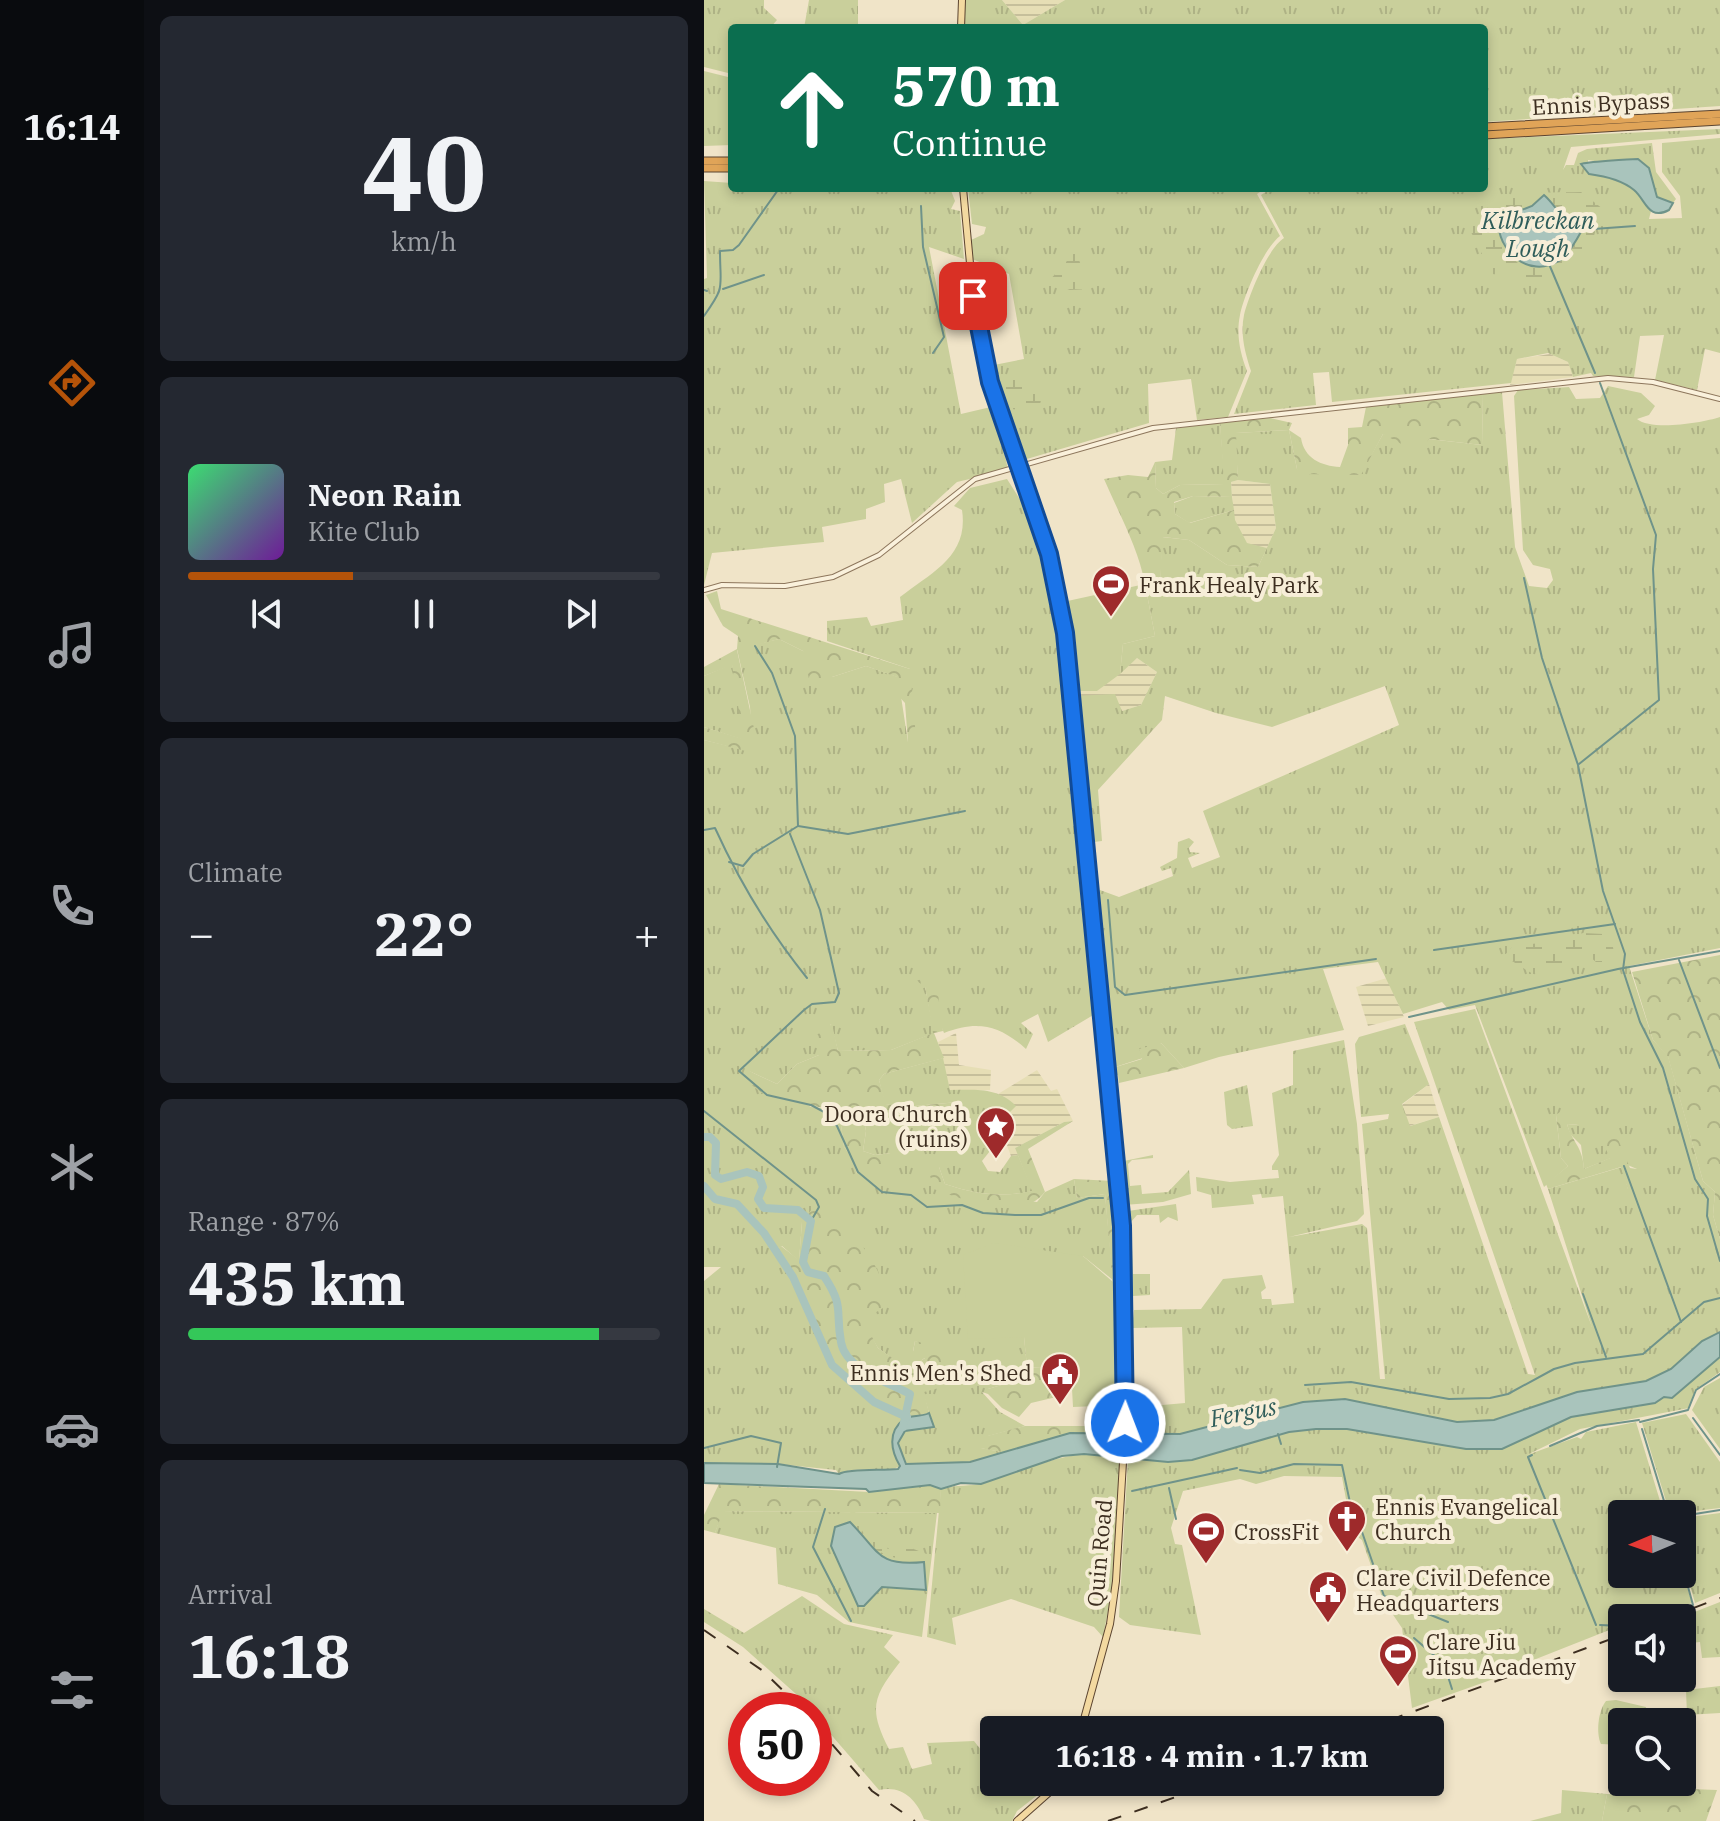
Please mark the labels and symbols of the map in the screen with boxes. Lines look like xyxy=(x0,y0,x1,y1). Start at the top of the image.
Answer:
street label: Ennis Bypass xyxy=(1531,85,1671,121)
water label: Kilbreckan Lough xyxy=(1481,204,1595,264)
pin xyxy=(939,262,1007,330)
sports icon: Frank Healy Park xyxy=(1090,563,1132,618)
place label: Frank Healy Park xyxy=(1139,570,1319,599)
place label: Doora Church (ruins) xyxy=(824,1099,968,1153)
place icon: Doora Church (ruins) xyxy=(975,1105,1017,1160)
public building icon: Ennis Men's Shed xyxy=(1039,1351,1081,1406)
place label: Ennis Men's Shed xyxy=(850,1358,1032,1387)
position arrow xyxy=(1083,1381,1167,1465)
water label: Fergus xyxy=(1206,1390,1279,1434)
place label: Ennis Evangelical Church xyxy=(1375,1492,1559,1546)
street label: Quin Road xyxy=(1080,1498,1118,1608)
church icon: Ennis Evangelical Church xyxy=(1326,1498,1368,1553)
north arrow xyxy=(1608,1500,1696,1588)
sports icon: CrossFit xyxy=(1185,1510,1227,1565)
place label: CrossFit xyxy=(1234,1517,1320,1546)
place label: Clare Civil Defence Headquarters xyxy=(1356,1563,1551,1617)
public building icon: Clare Civil Defence Headquarters xyxy=(1307,1569,1349,1624)
place label: Clare Jiu Jitsu Academy xyxy=(1426,1627,1576,1681)
sports icon: Clare Jiu Jitsu Academy xyxy=(1377,1633,1419,1688)
speed limit sign: 50 xyxy=(728,1692,832,1796)

